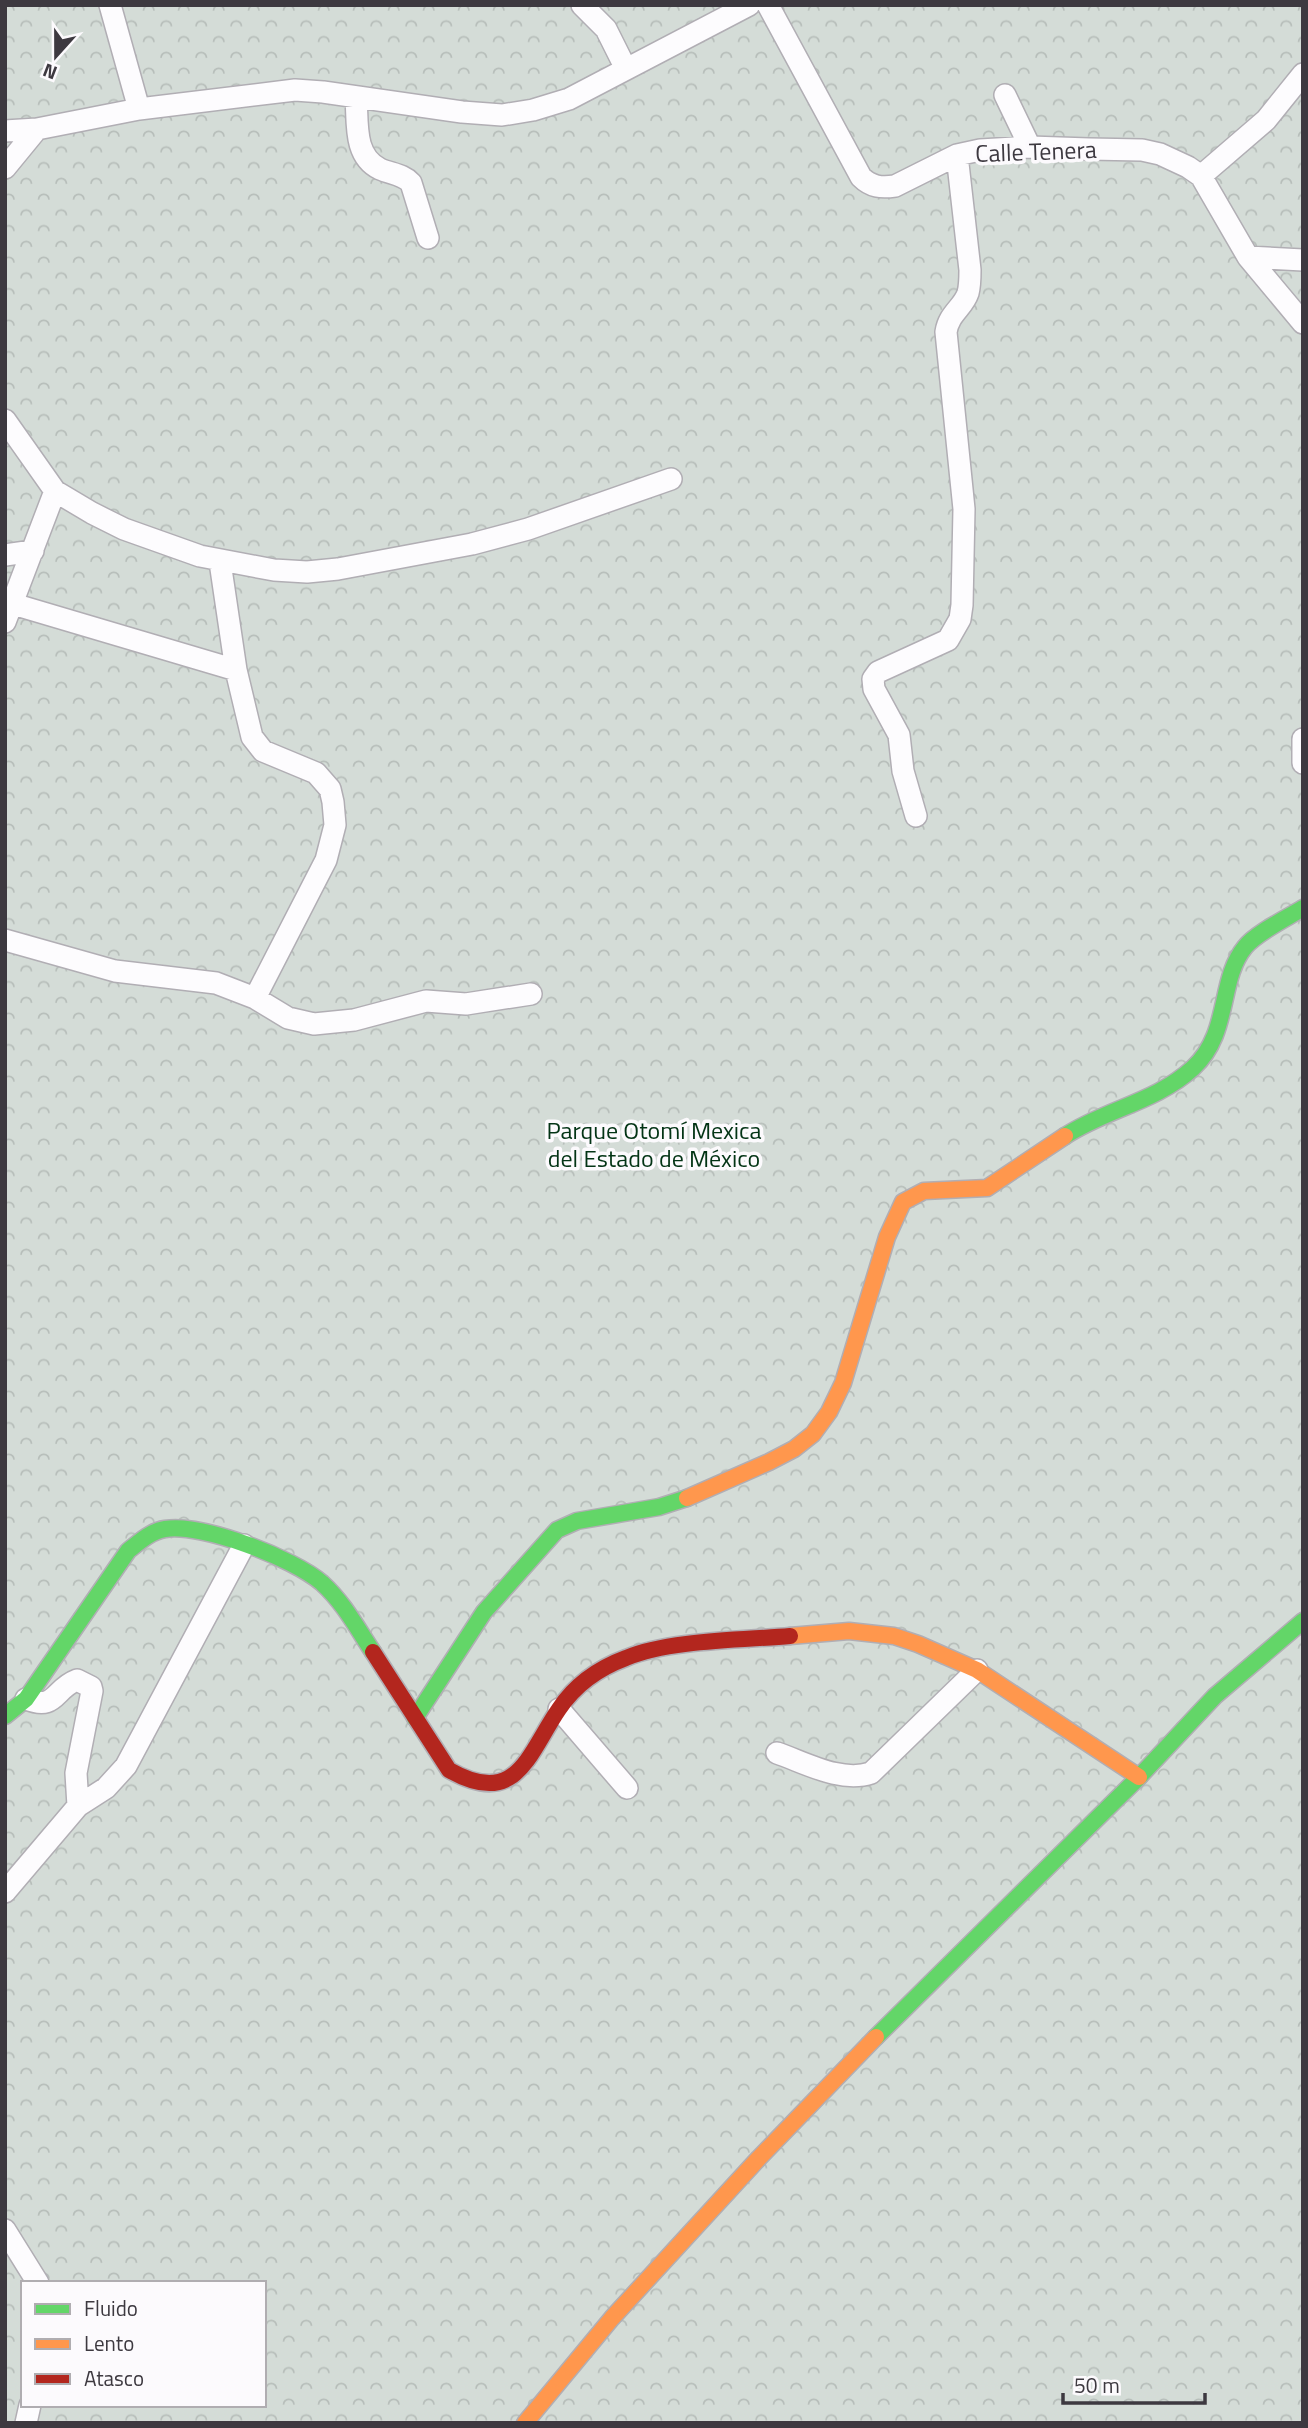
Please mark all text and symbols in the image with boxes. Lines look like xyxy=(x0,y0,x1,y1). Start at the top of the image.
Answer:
north arrow xyxy=(21,21,91,91)
text: N xyxy=(38,56,61,88)
street label: Calle Tenera xyxy=(975,131,1097,171)
park label: Parque Otomí Mexica del Estado de México xyxy=(546,1112,762,1176)
legend xyxy=(21,2281,266,2407)
text: Fluido xyxy=(84,2292,138,2324)
text: Lento xyxy=(84,2327,134,2359)
text: Atasco xyxy=(84,2362,144,2394)
scale bar xyxy=(1063,2362,1205,2406)
text: 50 m xyxy=(1074,2369,1120,2401)

